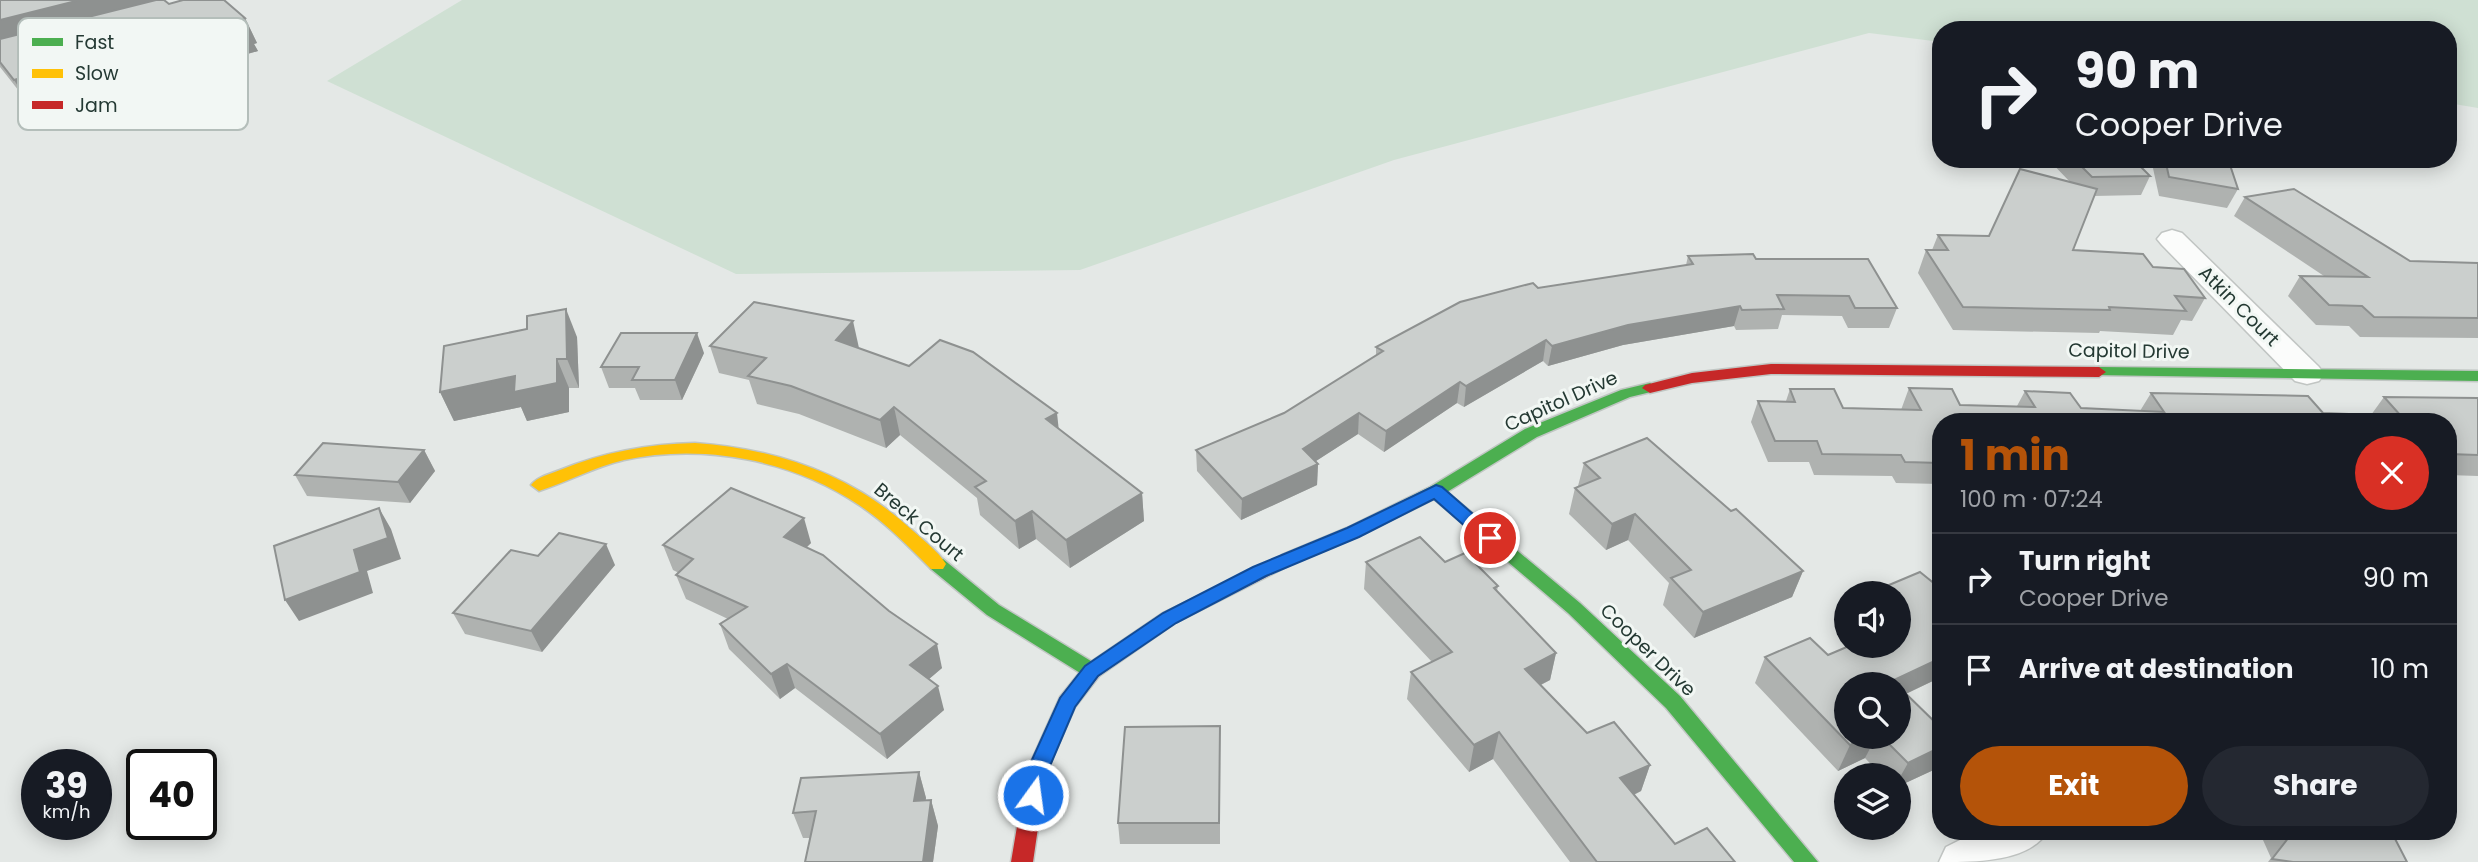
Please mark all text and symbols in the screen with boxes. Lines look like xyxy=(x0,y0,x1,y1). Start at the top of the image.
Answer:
legend xyxy=(18,18,248,130)
text: Fast xyxy=(75,29,114,56)
text: 90 m xyxy=(2075,37,2199,105)
icon: right xyxy=(1960,49,2051,140)
text: Slow xyxy=(75,60,119,87)
text: Jam xyxy=(75,92,117,119)
text: Cooper Drive xyxy=(2075,102,2283,147)
street label: Atkin Court xyxy=(2193,260,2286,353)
street label: Capitol Drive xyxy=(2068,336,2190,366)
street label: Capitol Drive xyxy=(1500,364,1622,438)
text: 1 min xyxy=(1960,426,2070,485)
button: close xyxy=(2355,436,2429,510)
street label: Breck Court xyxy=(868,476,970,568)
text: 100 m · 07:24 xyxy=(1960,483,2103,515)
pin xyxy=(1460,508,1520,568)
icon: arrive xyxy=(1471,519,1509,557)
text: Turn right xyxy=(2019,543,2151,579)
icon: right xyxy=(1960,560,1998,598)
text: 90 m xyxy=(2363,560,2429,596)
map controls xyxy=(1834,581,1911,840)
button: sound xyxy=(1834,581,1911,658)
text: Cooper Drive xyxy=(2019,582,2168,614)
street label: Cooper Drive xyxy=(1594,597,1702,703)
icon: arrive xyxy=(1960,651,1998,689)
text: Arrive at destination xyxy=(2019,651,2294,687)
text: 10 m xyxy=(2371,651,2429,687)
button: search xyxy=(1834,672,1911,749)
button: Exit xyxy=(1960,746,2188,826)
button: Share xyxy=(2202,746,2429,826)
speed limit sign: 40 xyxy=(126,749,217,840)
position arrow xyxy=(996,758,1070,832)
text: 39 xyxy=(45,761,88,810)
button: layers xyxy=(1834,763,1911,840)
text: km/h xyxy=(43,799,90,824)

